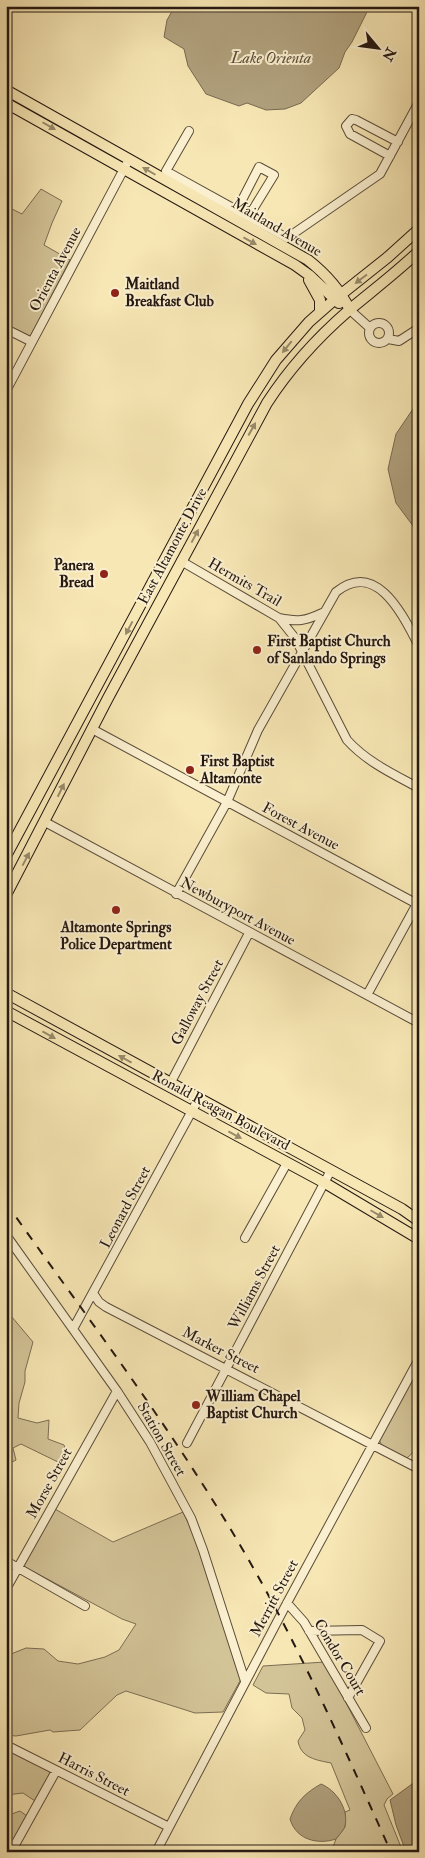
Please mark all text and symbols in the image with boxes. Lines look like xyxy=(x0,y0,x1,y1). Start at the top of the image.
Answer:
north arrow xyxy=(352,22,402,72)
text: N xyxy=(378,44,400,64)
water label: Lake Orienta xyxy=(230,48,311,68)
one-way arrow xyxy=(42,122,55,131)
one-way arrow xyxy=(142,166,156,175)
street label: Maitland Avenue xyxy=(228,194,325,261)
street label: Orienta Avenue xyxy=(25,224,86,315)
one-way arrow xyxy=(243,237,258,245)
one-way arrow xyxy=(354,274,368,284)
place label: Maitland Breakfast Club xyxy=(124,275,215,311)
marker: Maitland Breakfast Club xyxy=(109,287,121,299)
one-way arrow xyxy=(281,341,292,354)
one-way arrow xyxy=(248,422,256,437)
street label: East Altamonte Drive xyxy=(134,485,211,608)
one-way arrow xyxy=(191,528,199,543)
street label: Hermits Trail xyxy=(205,554,285,611)
place label: Panera Bread xyxy=(54,556,95,592)
marker: Panera Bread xyxy=(98,568,110,580)
one-way arrow xyxy=(124,621,133,635)
place label: First Baptist Church of Sanlando Springs xyxy=(267,632,391,669)
marker: First Baptist Church of Sanlando Springs xyxy=(251,644,263,656)
place label: First Baptist Altamonte xyxy=(199,752,275,788)
marker: First Baptist Altamonte xyxy=(184,764,196,776)
one-way arrow xyxy=(57,783,65,797)
street label: Forest Avenue xyxy=(259,798,343,855)
one-way arrow xyxy=(21,852,30,865)
street label: Newburyport Avenue xyxy=(176,873,299,951)
marker: Altamonte Springs Police Department xyxy=(110,904,122,916)
place label: Altamonte Springs Police Department xyxy=(60,918,172,955)
street label: Galloway Street xyxy=(167,956,228,1048)
one-way arrow xyxy=(42,1030,56,1039)
one-way arrow xyxy=(118,1055,132,1063)
street label: Ronald Reagan Boulevard xyxy=(148,1066,294,1155)
one-way arrow xyxy=(227,1131,242,1139)
street label: Leonard Street xyxy=(96,1163,155,1252)
one-way arrow xyxy=(370,1209,383,1218)
street label: Williams Street xyxy=(224,1242,285,1334)
street label: Marker Street xyxy=(179,1323,263,1378)
place label: William Chapel Baptist Church xyxy=(205,1387,301,1424)
street label: Station Street xyxy=(133,1399,190,1480)
marker: William Chapel Baptist Church xyxy=(190,1399,202,1411)
street label: Morse Street xyxy=(22,1445,77,1522)
street label: Merritt Street xyxy=(246,1556,303,1640)
street label: Condor Court xyxy=(309,1616,370,1699)
street label: Harris Street xyxy=(55,1748,133,1801)

